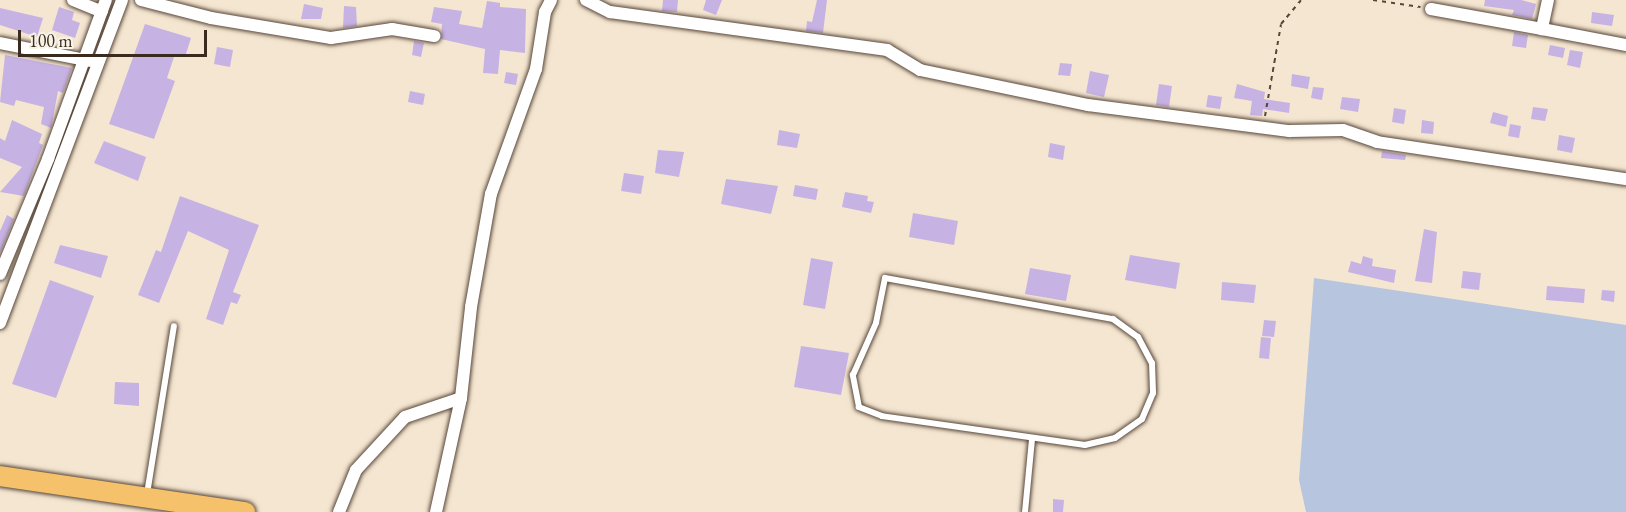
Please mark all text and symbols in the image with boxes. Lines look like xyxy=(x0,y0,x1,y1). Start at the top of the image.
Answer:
scale bar xyxy=(21,18,210,56)
text: 100 m xyxy=(29,29,73,52)

